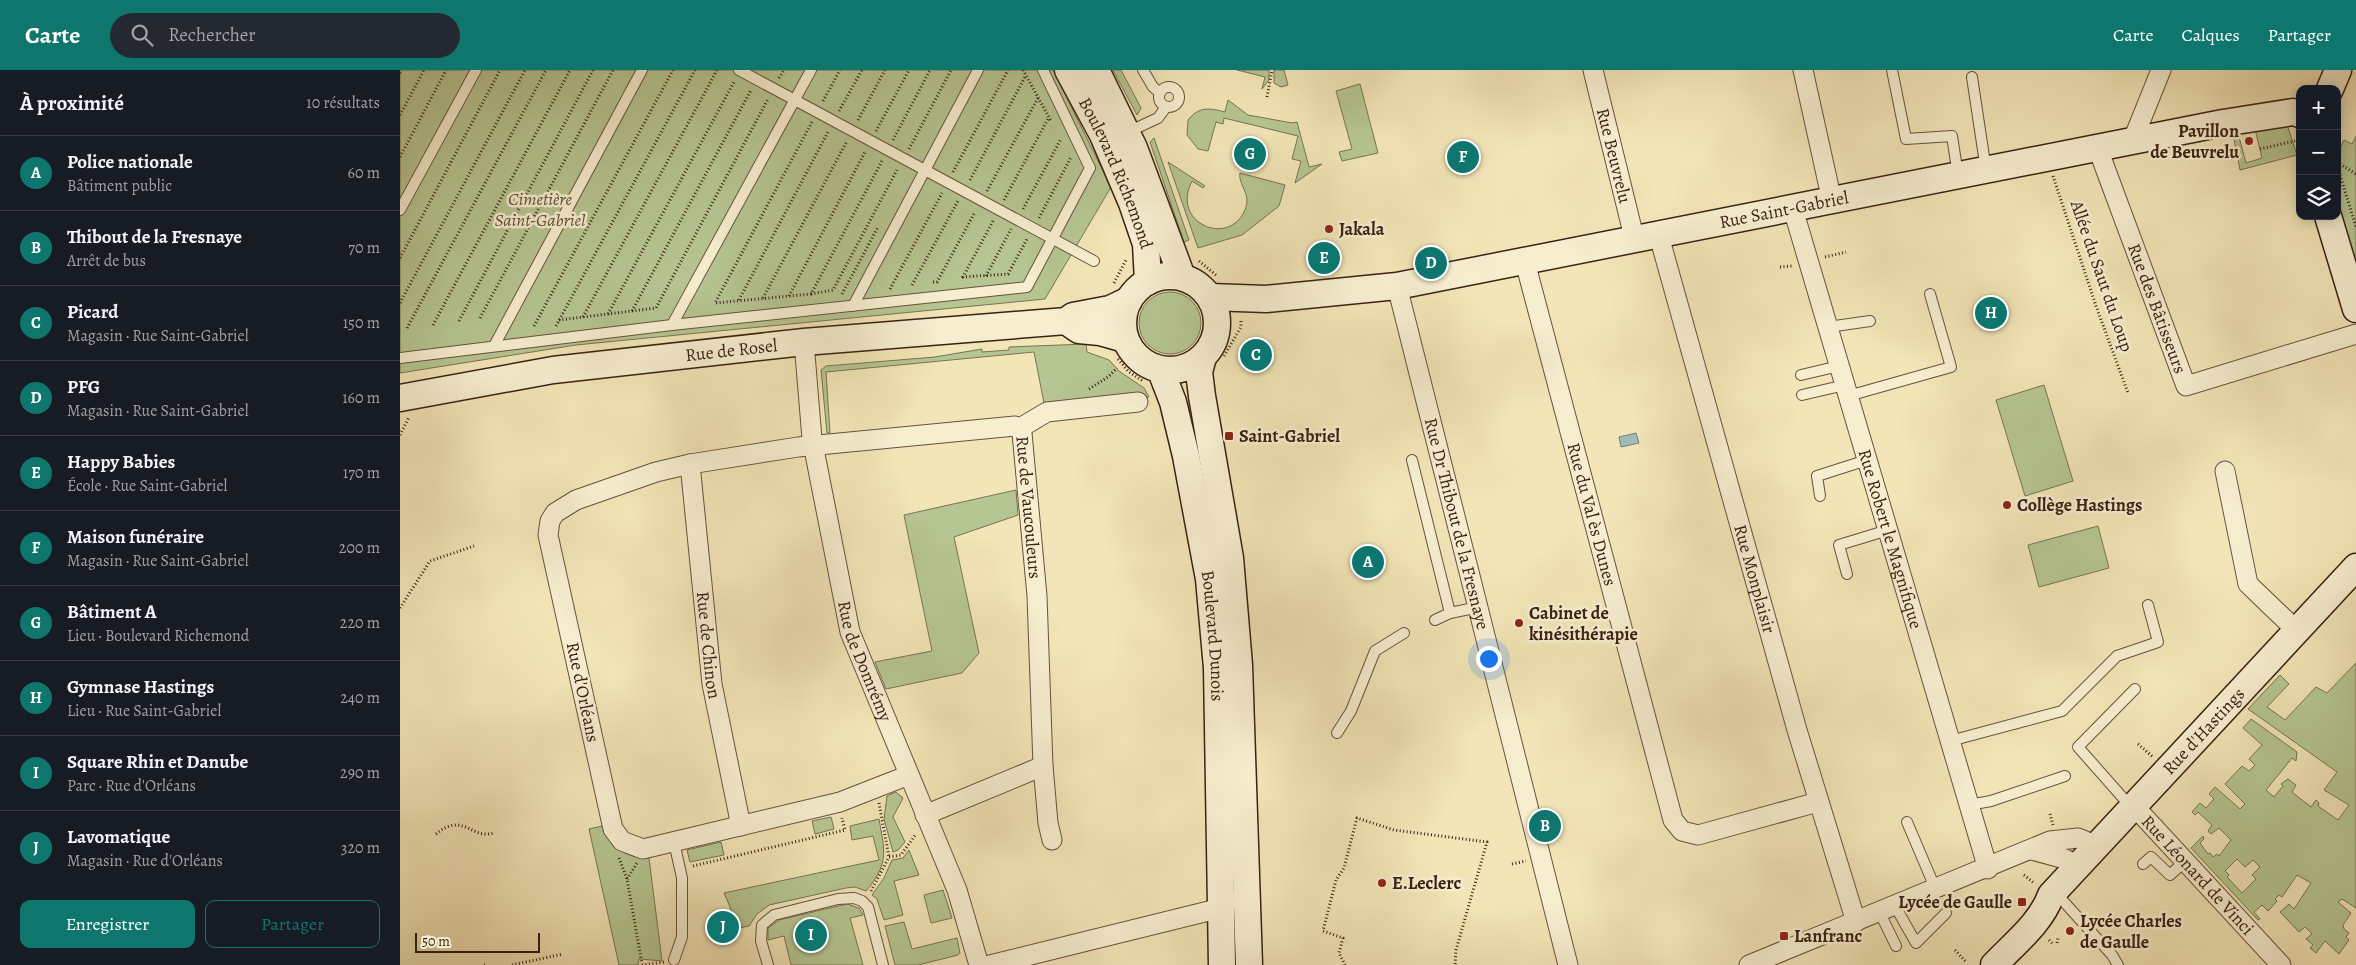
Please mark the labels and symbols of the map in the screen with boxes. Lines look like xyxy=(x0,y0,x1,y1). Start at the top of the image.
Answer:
street label: Boulevard Richemond xyxy=(1073,93,1159,252)
street label: Rue Beuvrelu xyxy=(1591,105,1637,206)
place label: Pavillon de Beuvrelu xyxy=(2150,119,2239,164)
pin: G xyxy=(1234,135,1266,173)
marker: Pavillon de Beuvrelu xyxy=(2243,135,2255,147)
pin: F xyxy=(1447,138,1479,176)
street label: Rue Saint-Gabriel xyxy=(1717,185,1851,234)
park label: Cimetière Saint-Gabriel xyxy=(494,187,586,232)
street label: Allée du Saut du Loup xyxy=(2064,196,2139,355)
place label: Jakala xyxy=(1339,217,1385,241)
marker: Jakala xyxy=(1323,223,1335,235)
pin: E xyxy=(1308,239,1340,277)
street label: Rue des Bâtisseurs xyxy=(2122,240,2192,377)
pin: D xyxy=(1415,244,1447,282)
pin: H xyxy=(1975,294,2007,332)
street label: Rue de Rosel xyxy=(684,333,779,367)
pin: C xyxy=(1240,336,1272,374)
street label: Rue Dr Thibout de la Fresnaye xyxy=(1419,415,1495,632)
place label: Saint-Gabriel xyxy=(1239,424,1340,448)
marker: Saint-Gabriel xyxy=(1223,430,1235,442)
street label: Rue de Vaucouleurs xyxy=(1010,435,1047,580)
street label: Rue du Val ès Dunes xyxy=(1561,440,1622,589)
street label: Rue Robert le Magnifique xyxy=(1853,446,1928,632)
place label: Collège Hastings xyxy=(2017,493,2142,517)
marker: Collège Hastings xyxy=(2001,499,2013,511)
street label: Rue Monplaisir xyxy=(1728,522,1781,636)
pin: A xyxy=(1352,543,1384,581)
street label: Boulevard Dunois xyxy=(1196,568,1230,702)
street label: Rue de Chinon xyxy=(691,590,727,701)
street label: Rue de Domrémy xyxy=(832,599,898,726)
place label: Cabinet de kinésithérapie xyxy=(1529,601,1638,646)
marker: Cabinet de kinésithérapie xyxy=(1513,617,1525,629)
street label: Rue d'Orléans xyxy=(561,640,605,744)
your location xyxy=(1476,646,1502,672)
street label: Rue d'Hastings xyxy=(2157,682,2250,780)
pin: B xyxy=(1529,807,1561,845)
street label: Rue Léonard de Vinci xyxy=(2136,810,2259,940)
place label: E.Leclerc xyxy=(1392,871,1461,895)
marker: E.Leclerc xyxy=(1376,877,1388,889)
place label: Lycée de Gaulle xyxy=(1898,890,2012,914)
marker: Lycée de Gaulle xyxy=(2016,896,2028,908)
pin: J xyxy=(707,908,739,946)
place label: Lycée Charles de Gaulle xyxy=(2080,909,2182,954)
pin: I xyxy=(795,916,827,954)
place label: Lanfranc xyxy=(1794,924,1863,948)
marker: Lycée Charles de Gaulle xyxy=(2064,925,2076,937)
scale bar xyxy=(415,930,540,953)
marker: Lanfranc xyxy=(1778,930,1790,942)

